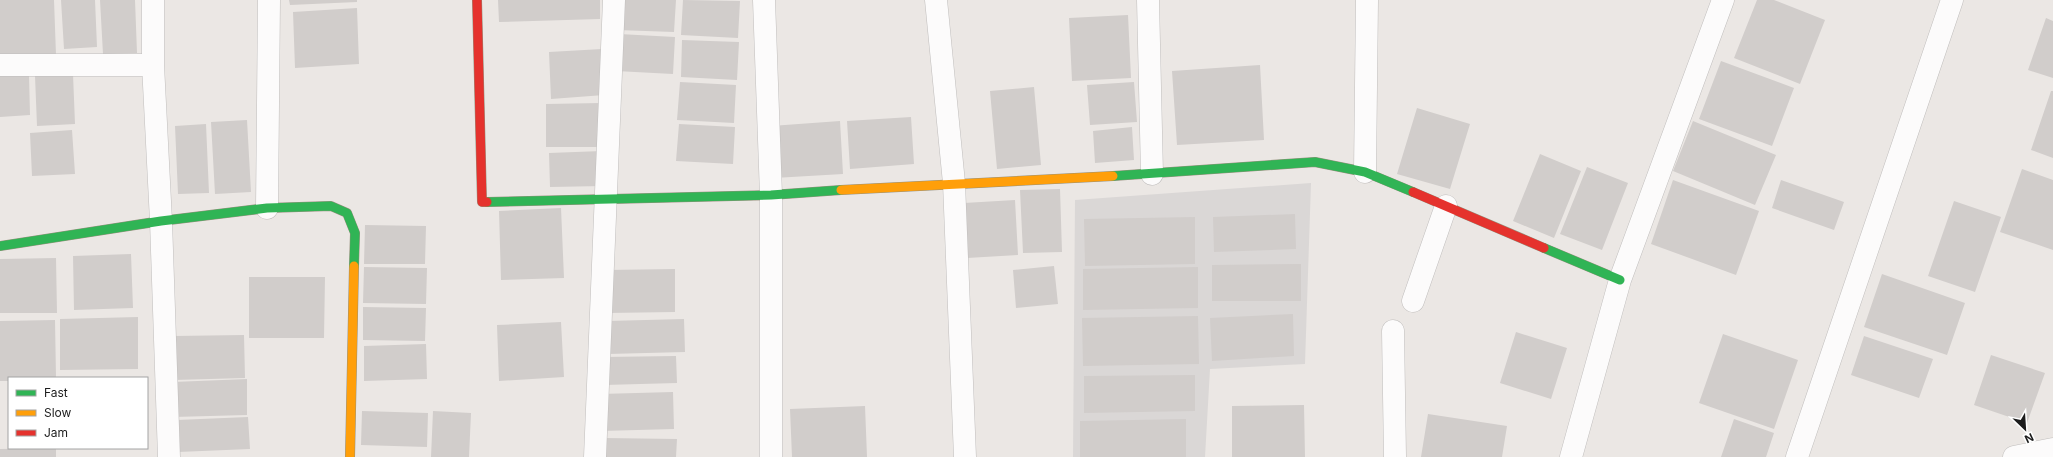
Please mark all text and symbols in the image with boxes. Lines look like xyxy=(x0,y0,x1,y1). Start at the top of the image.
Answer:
legend xyxy=(8,377,148,449)
text: Fast xyxy=(44,385,68,400)
text: Slow xyxy=(44,405,72,420)
north arrow xyxy=(2005,409,2045,449)
text: Jam xyxy=(44,425,68,440)
text: N xyxy=(2022,430,2036,446)

